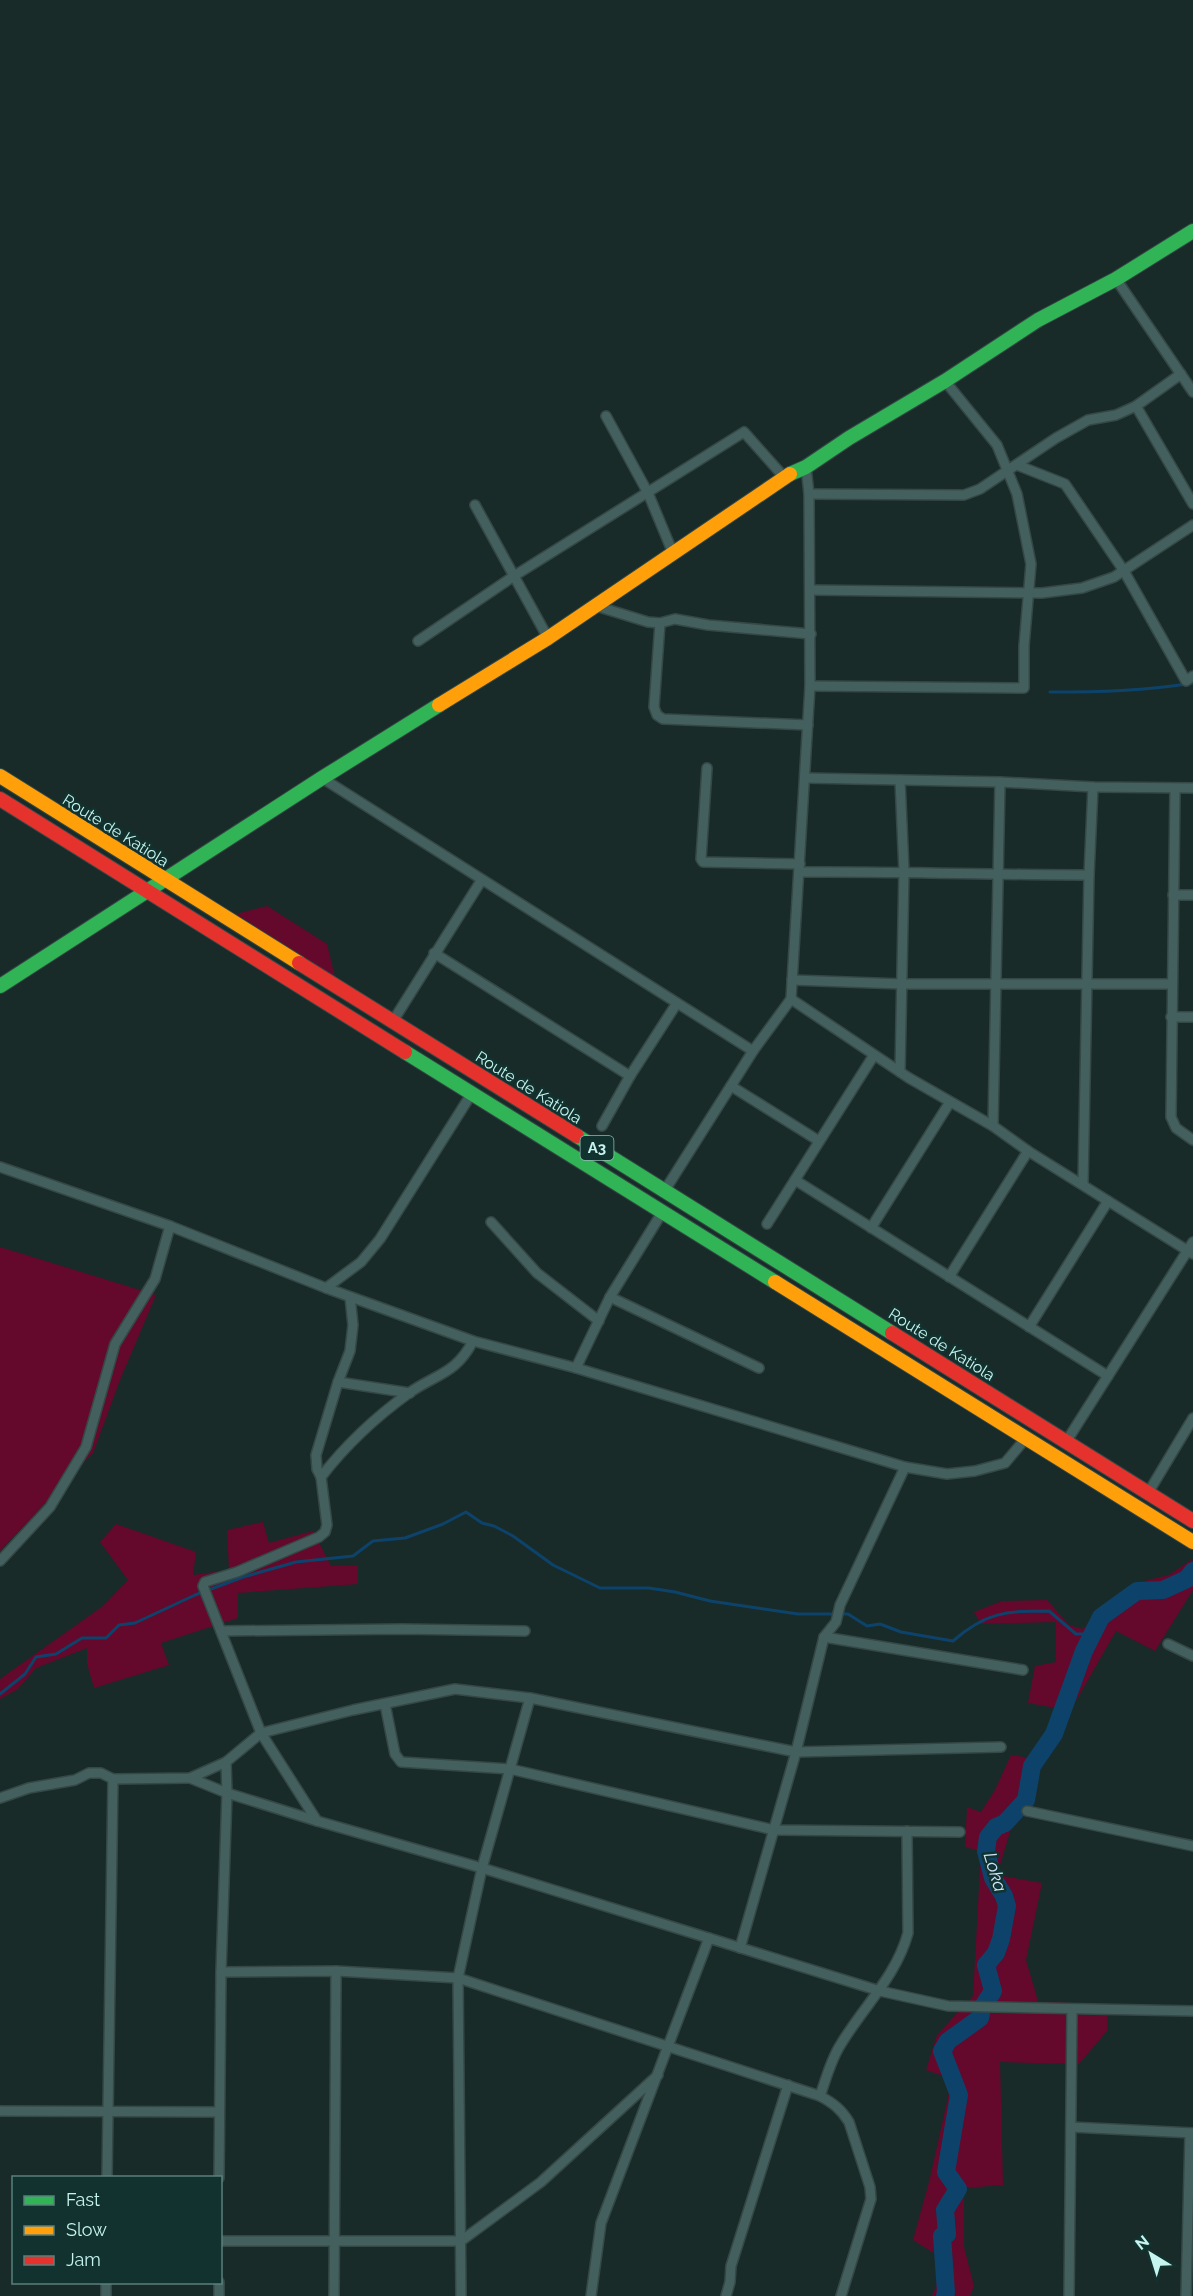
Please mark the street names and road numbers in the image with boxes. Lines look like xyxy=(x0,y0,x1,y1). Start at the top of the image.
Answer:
street label: Route de Katiola xyxy=(59,790,172,871)
street label: Route de Katiola xyxy=(472,1047,585,1128)
road number: A3 xyxy=(580,1136,614,1160)
street label: Route de Katiola xyxy=(885,1304,998,1385)

